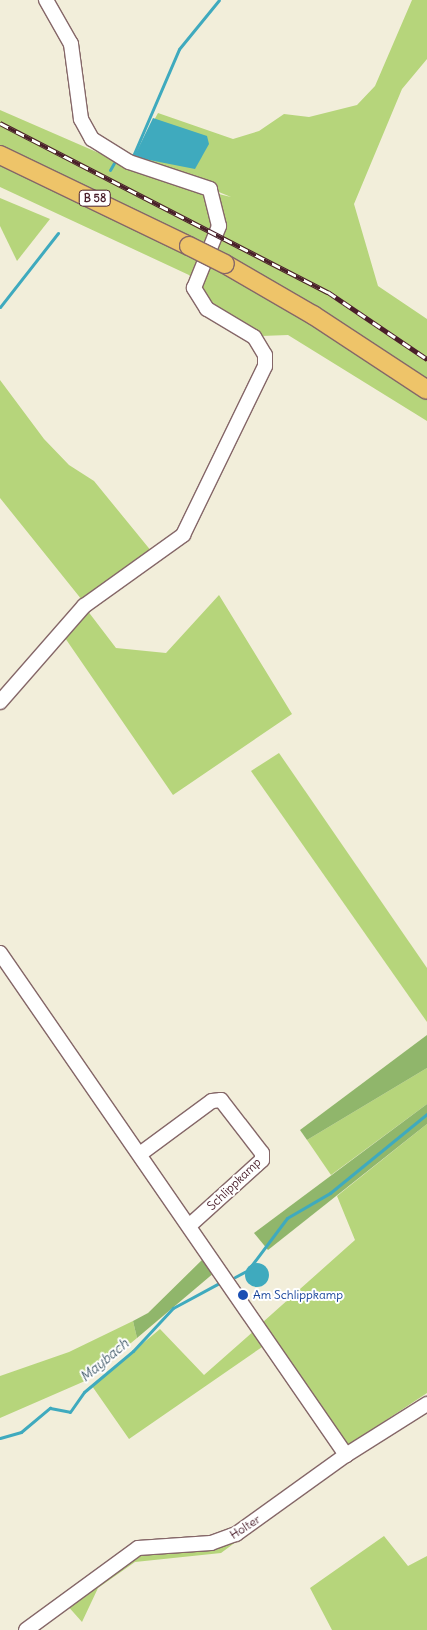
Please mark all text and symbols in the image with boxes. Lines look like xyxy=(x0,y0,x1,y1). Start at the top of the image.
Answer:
road number: B 58 xyxy=(79,190,111,207)
street label: Schlippkamp xyxy=(204,1155,264,1213)
place label: Am Schlippkamp xyxy=(253,1288,343,1302)
marker: Am Schlippkamp xyxy=(237,1289,249,1301)
water label: Maybach xyxy=(76,1335,132,1385)
street label: Holter xyxy=(227,1512,263,1542)

